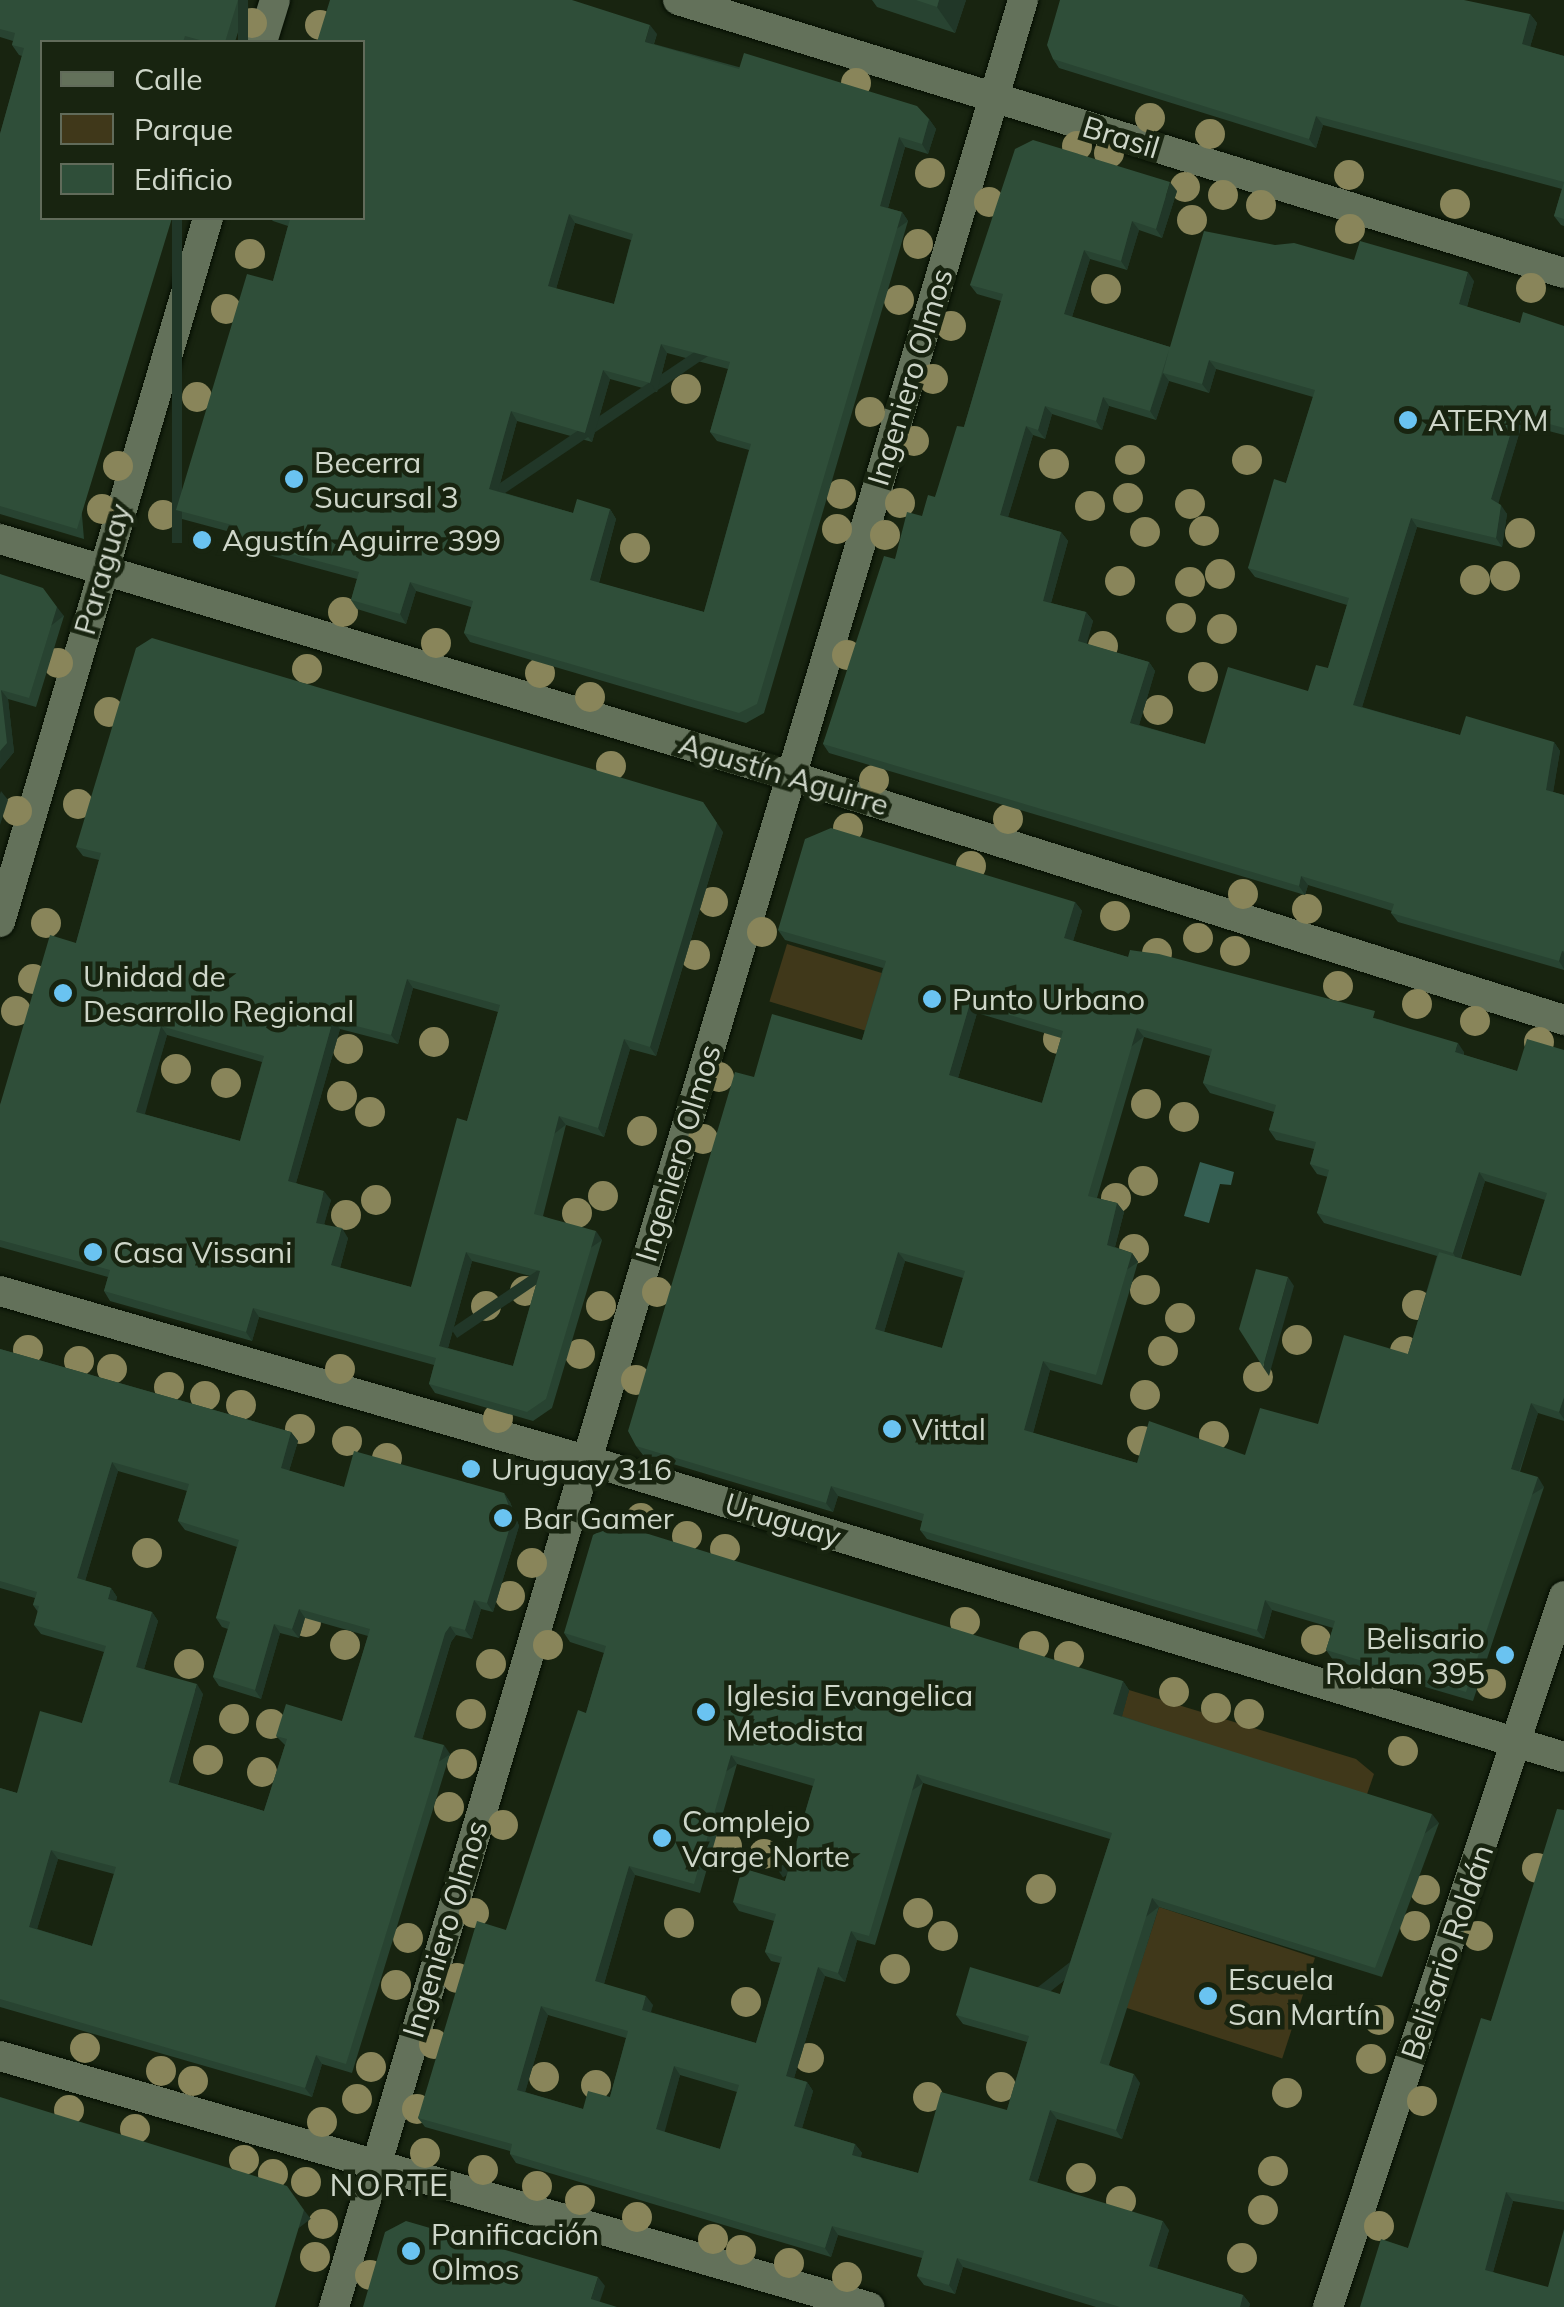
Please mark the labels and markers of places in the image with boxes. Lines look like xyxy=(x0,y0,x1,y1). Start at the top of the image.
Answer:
place label: ATERYM xyxy=(1428,402,1548,438)
marker: ATERYM xyxy=(1397,409,1419,431)
place label: Becerra Sucursal 3 xyxy=(314,444,459,514)
marker: Becerra Sucursal 3 xyxy=(283,468,305,490)
place label: Agustín Aguirre 399 xyxy=(222,522,501,558)
marker: Agustín Aguirre 399 xyxy=(191,529,213,551)
place label: Unidad de Desarrollo Regional xyxy=(83,958,354,1028)
place label: Punto Urbano xyxy=(952,981,1145,1017)
marker: Unidad de Desarrollo Regional xyxy=(52,982,74,1004)
marker: Punto Urbano xyxy=(921,988,943,1010)
place label: Casa Vissani xyxy=(113,1234,292,1270)
marker: Casa Vissani xyxy=(82,1241,104,1263)
place label: Vittal xyxy=(912,1411,986,1447)
marker: Vittal xyxy=(881,1418,903,1440)
place label: Uruguay 316 xyxy=(491,1451,672,1487)
marker: Uruguay 316 xyxy=(460,1458,482,1480)
place label: Bar Gamer xyxy=(523,1500,674,1536)
marker: Bar Gamer xyxy=(492,1507,514,1529)
place label: Belisario Roldan 395 xyxy=(1325,1620,1485,1690)
marker: Belisario Roldan 395 xyxy=(1494,1644,1516,1666)
place label: Iglesia Evangelica Metodista xyxy=(726,1677,973,1748)
marker: Iglesia Evangelica Metodista xyxy=(695,1701,717,1723)
place label: Complejo Varge Norte xyxy=(682,1803,850,1874)
marker: Complejo Varge Norte xyxy=(651,1827,673,1849)
place label: Escuela San Martín xyxy=(1228,1961,1381,2032)
marker: Escuela San Martín xyxy=(1197,1985,1219,2007)
place label: Panificación Olmos xyxy=(431,2216,599,2286)
marker: Panificación Olmos xyxy=(400,2240,422,2262)

